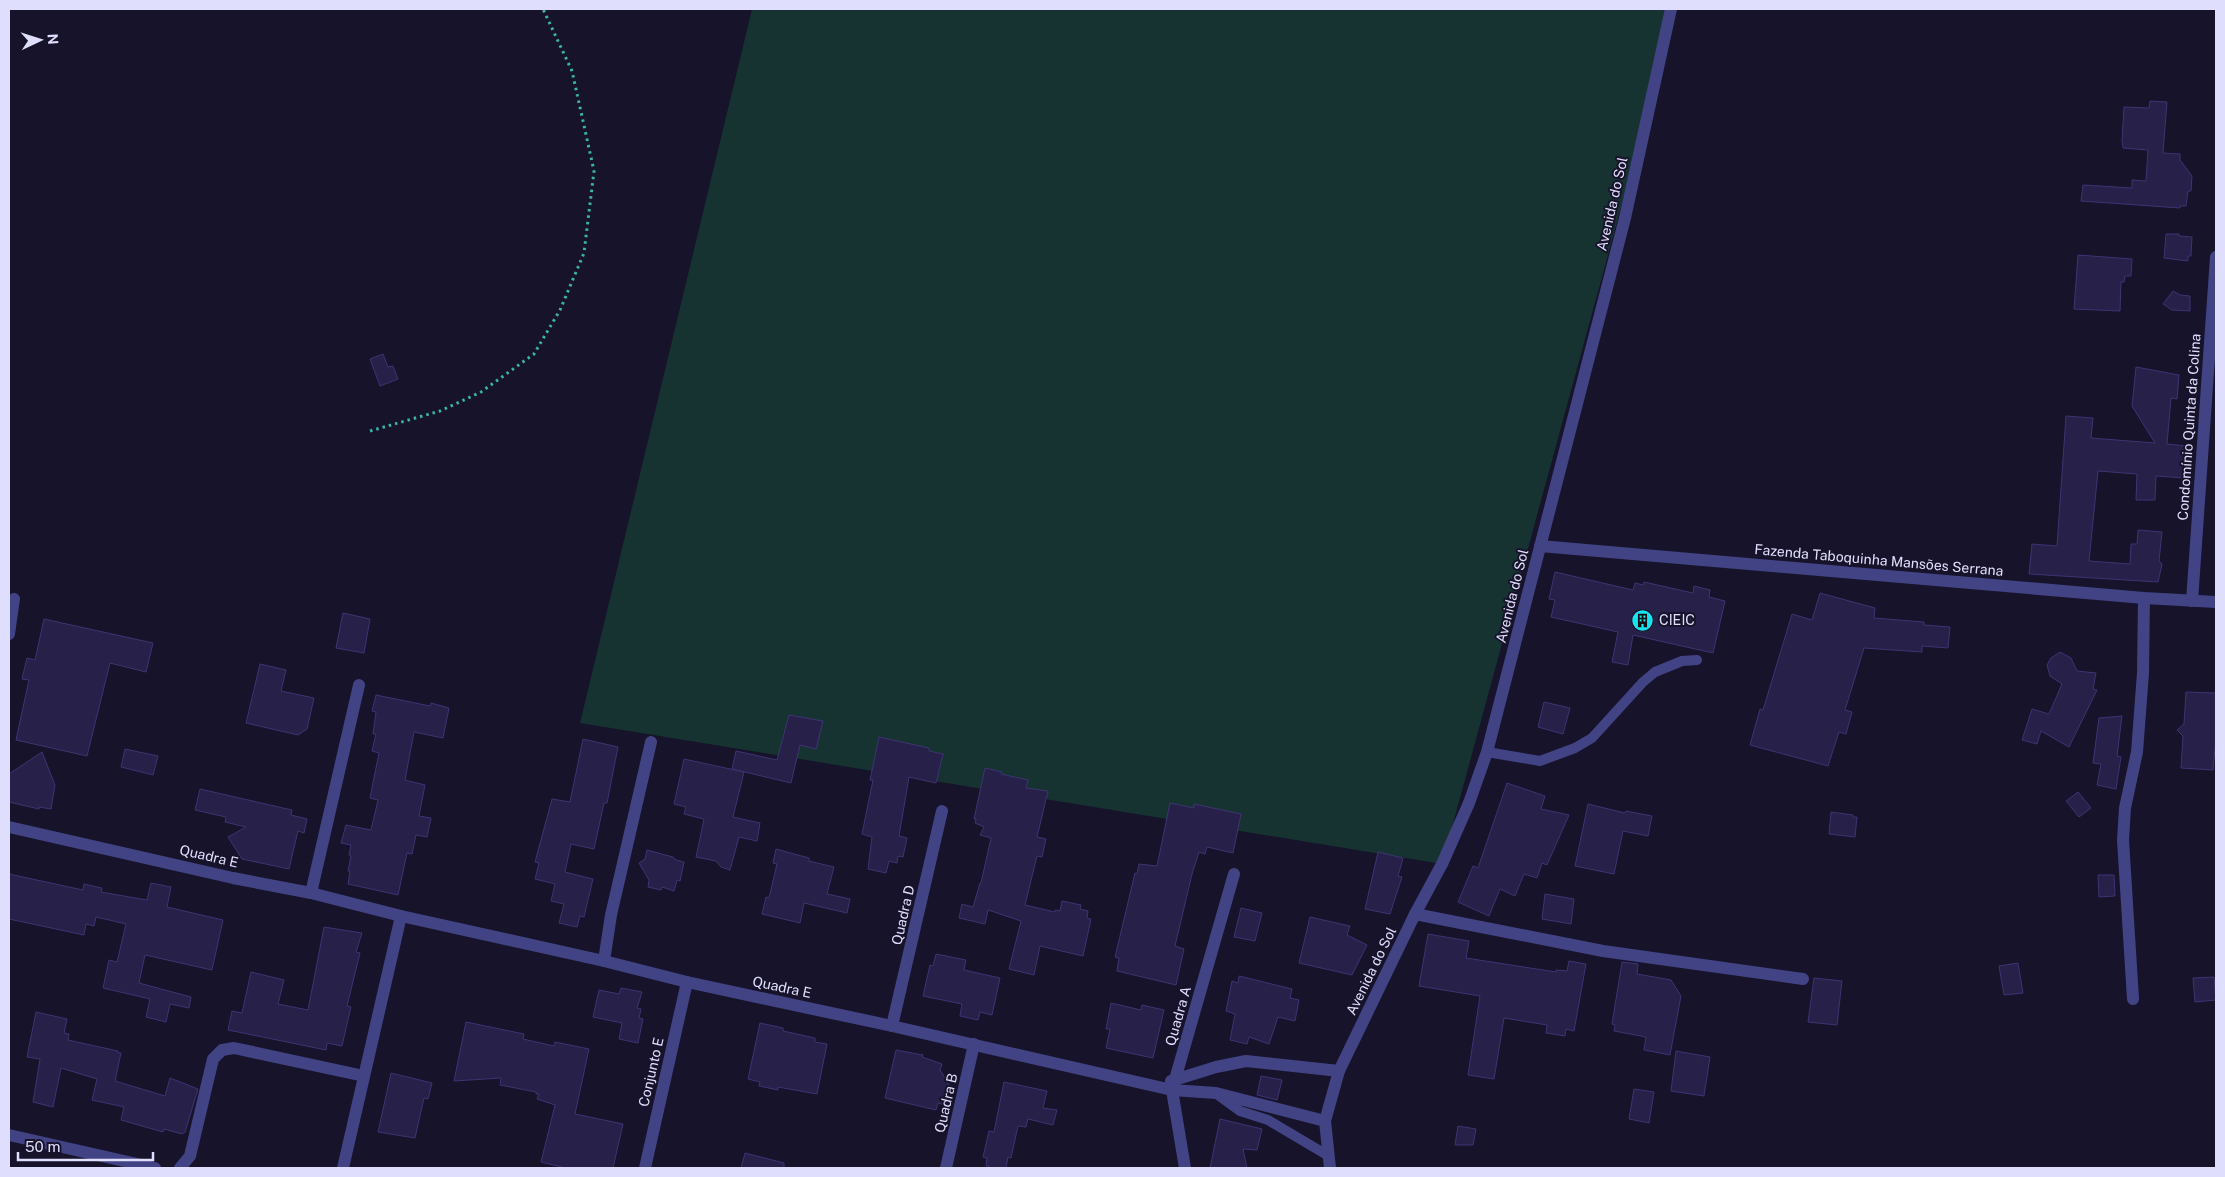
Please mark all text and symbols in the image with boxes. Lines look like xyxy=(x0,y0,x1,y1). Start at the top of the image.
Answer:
north arrow xyxy=(15,15,65,65)
text: N xyxy=(45,33,61,45)
street label: Avenida do Sol xyxy=(1593,155,1631,253)
street label: Condomínio Quinta da Colina xyxy=(2174,333,2204,521)
street label: Fazenda Taboquinha Mansões Serrana xyxy=(1754,541,2004,579)
street label: Avenida do Sol xyxy=(1493,548,1531,644)
building icon: CIEIC xyxy=(1631,608,1655,632)
place label: CIEIC xyxy=(1659,612,1695,628)
street label: Quadra E xyxy=(178,841,240,871)
street label: Quadra D xyxy=(888,884,918,946)
street label: Avenida do Sol xyxy=(1343,924,1399,1018)
street label: Quadra E xyxy=(751,973,813,1001)
street label: Quadra A xyxy=(1162,984,1194,1048)
street label: Conjunto E xyxy=(635,1036,667,1108)
street label: Quadra B xyxy=(931,1072,961,1134)
scale bar xyxy=(18,1130,152,1162)
text: 50 m xyxy=(25,1138,60,1155)

